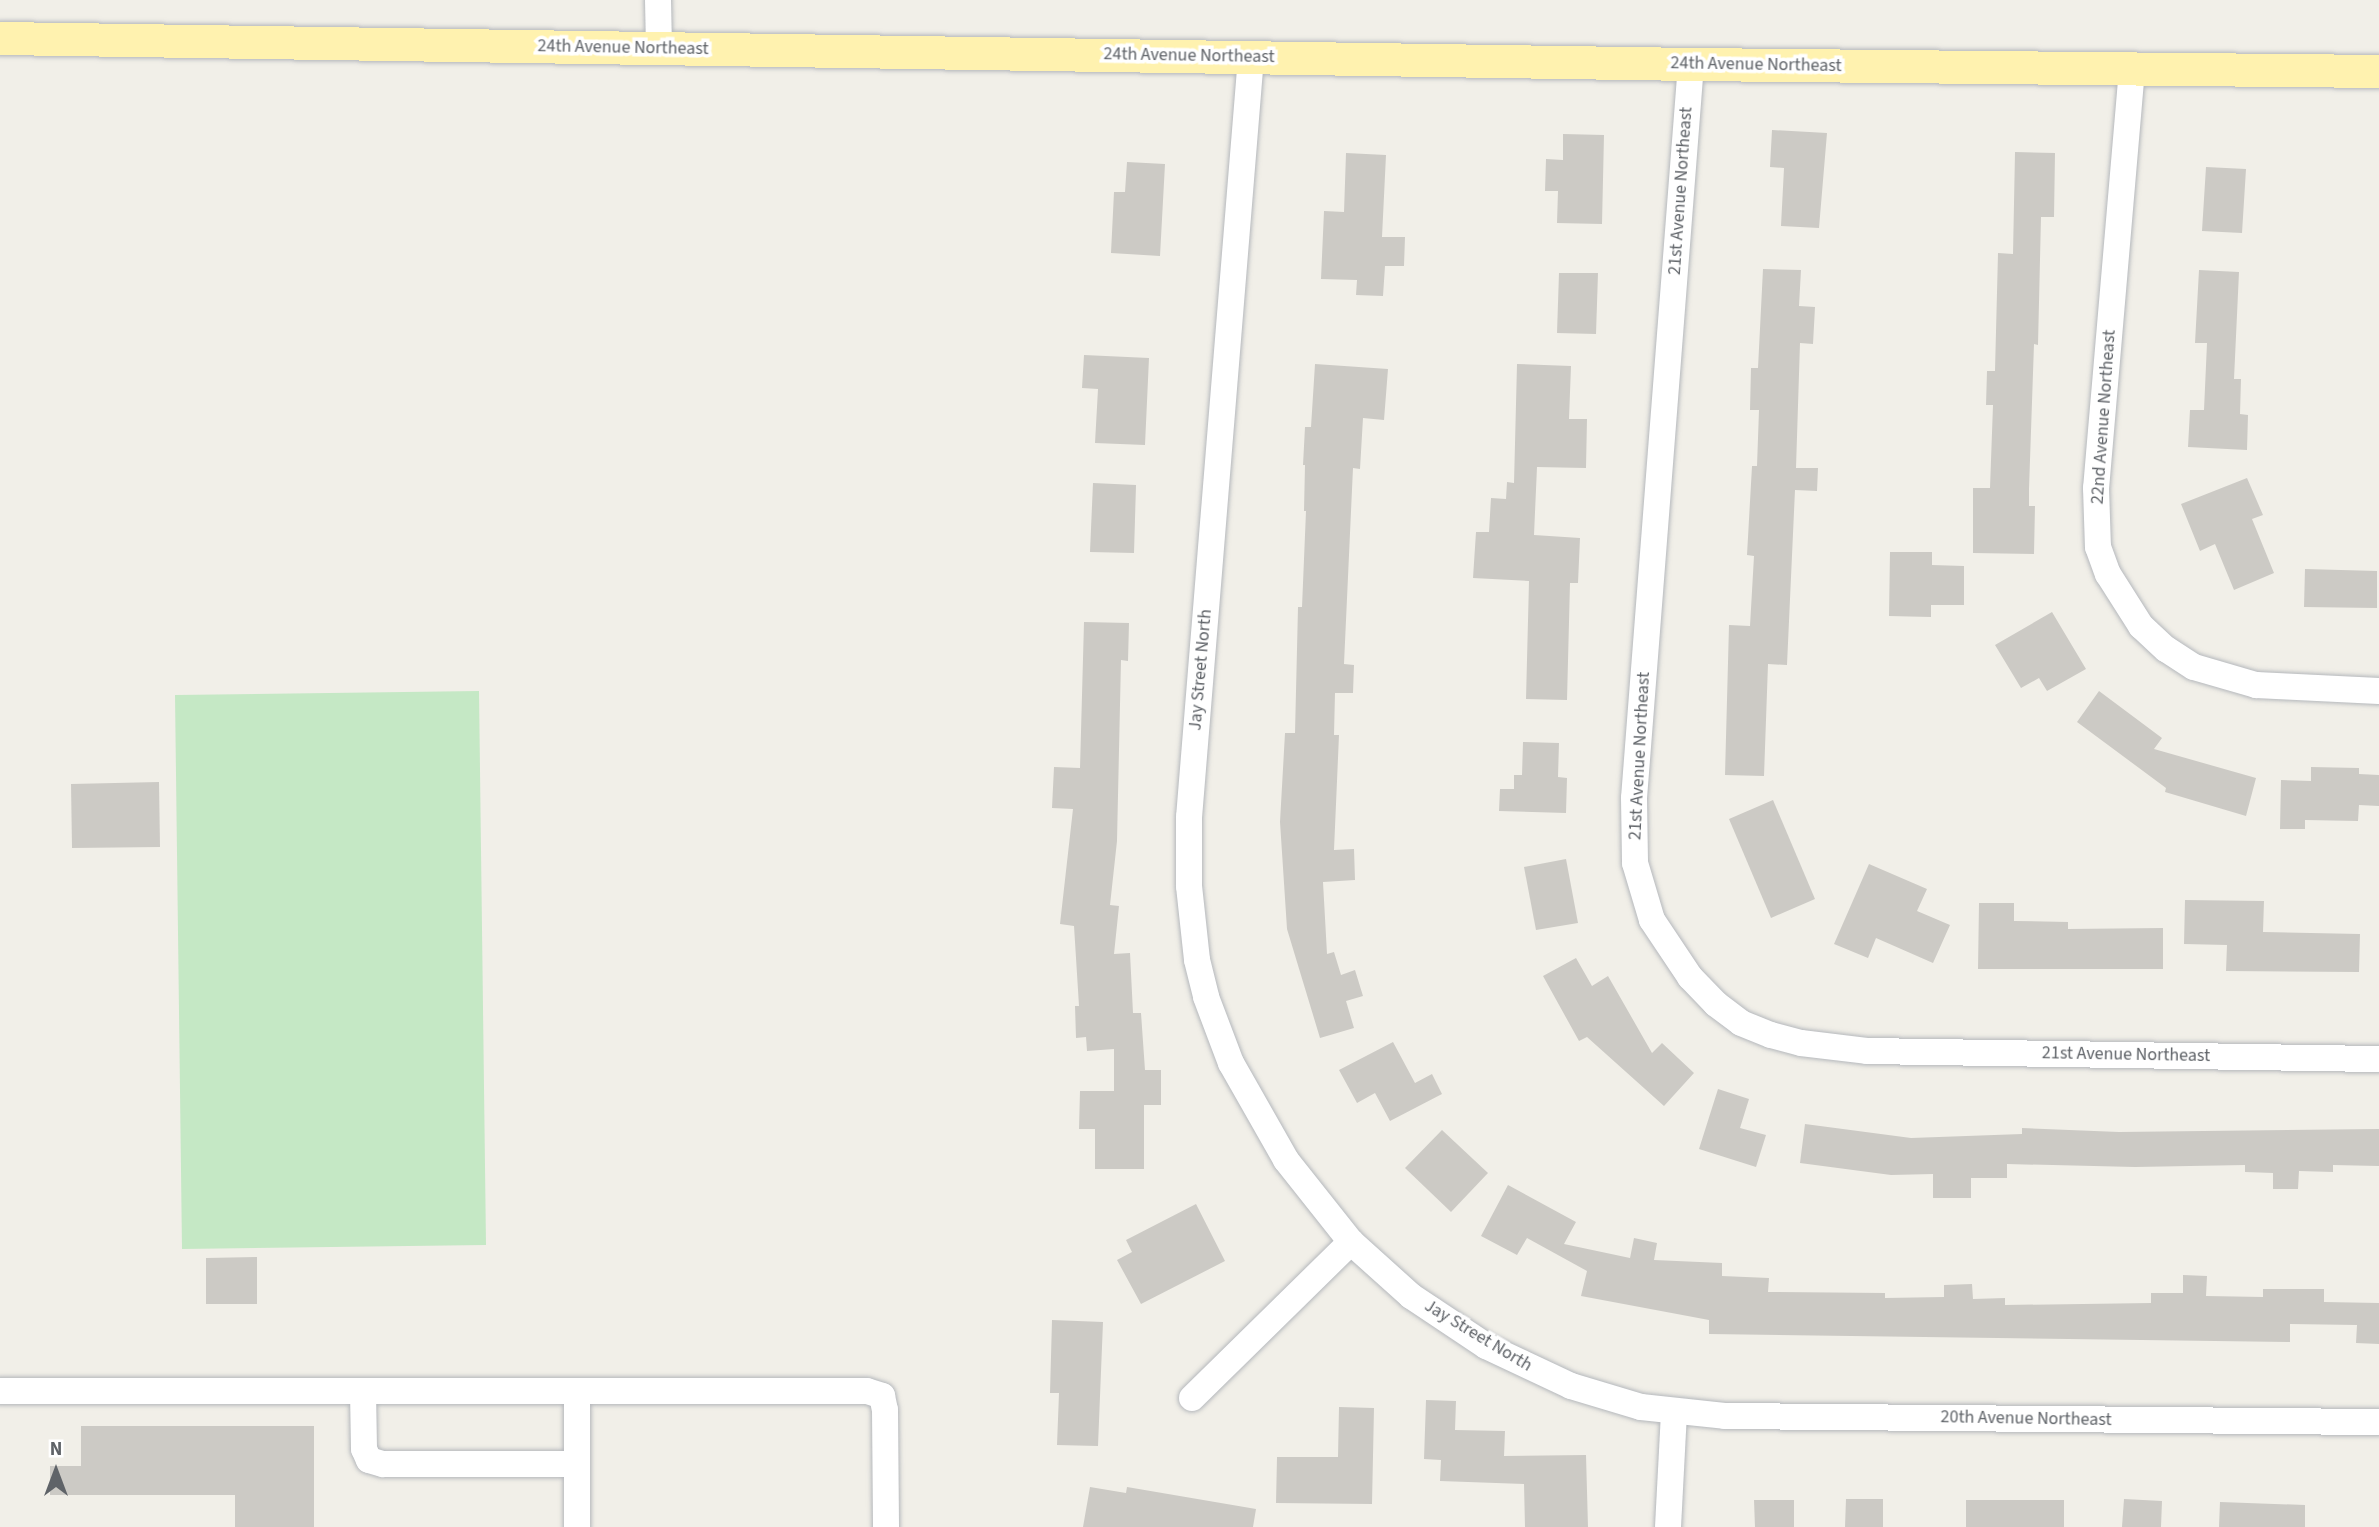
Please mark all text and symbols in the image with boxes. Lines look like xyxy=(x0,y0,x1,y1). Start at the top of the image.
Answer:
street label: 24th Avenue Northeast xyxy=(537,36,709,60)
street label: 24th Avenue Northeast xyxy=(1103,44,1275,68)
street label: 24th Avenue Northeast xyxy=(1670,53,1842,77)
street label: 21st Avenue Northeast xyxy=(1664,106,1698,276)
street label: 22nd Avenue Northeast xyxy=(2087,329,2121,505)
street label: Jay Street North xyxy=(1185,608,1217,732)
street label: 21st Avenue Northeast xyxy=(1625,671,1655,841)
street label: 21st Avenue Northeast xyxy=(2042,1043,2210,1067)
street label: Jay Street North xyxy=(1420,1295,1536,1377)
street label: 20th Avenue Northeast xyxy=(1940,1407,2112,1431)
north arrow xyxy=(21,1436,91,1506)
text: N xyxy=(50,1436,62,1463)

